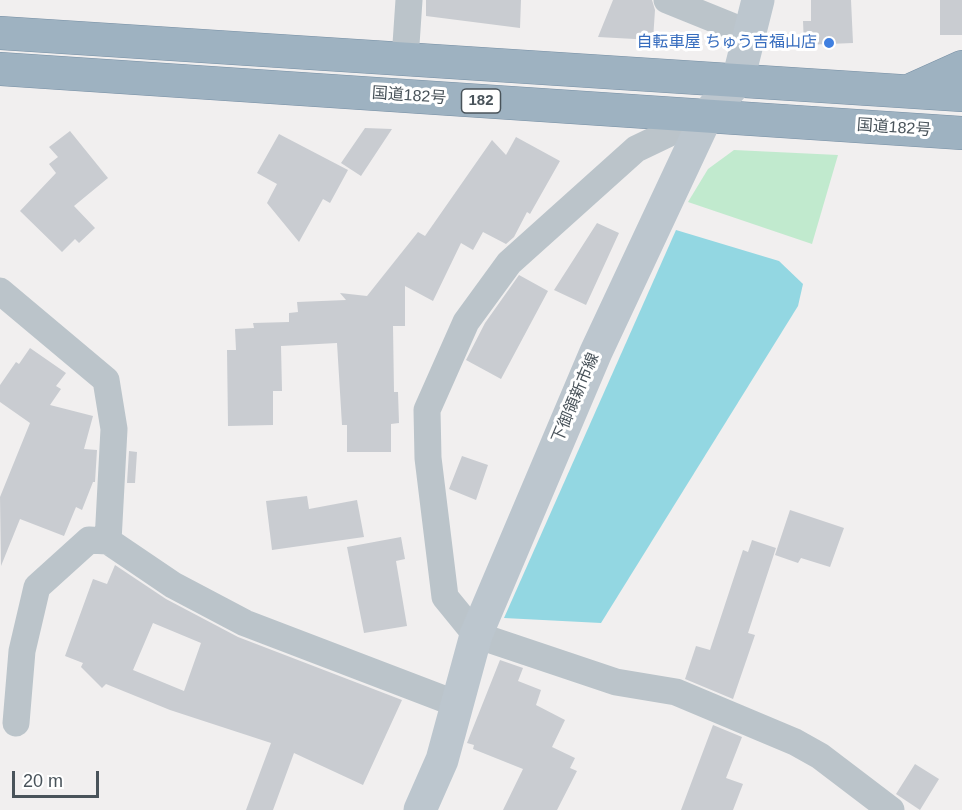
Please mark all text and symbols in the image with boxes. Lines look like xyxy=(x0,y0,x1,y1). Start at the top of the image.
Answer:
place label: 自転車屋 ちゅう吉福山店 xyxy=(637,33,817,53)
marker: 自転車屋 ちゅう吉福山店 xyxy=(822,36,836,50)
street label: 国道182号 xyxy=(371,84,447,108)
road number: 182 xyxy=(462,89,500,113)
street label: 国道182号 xyxy=(856,116,932,140)
street label: 下御領新市線 xyxy=(548,350,604,446)
scale bar xyxy=(15,759,102,797)
text: 20 m xyxy=(23,771,63,791)

